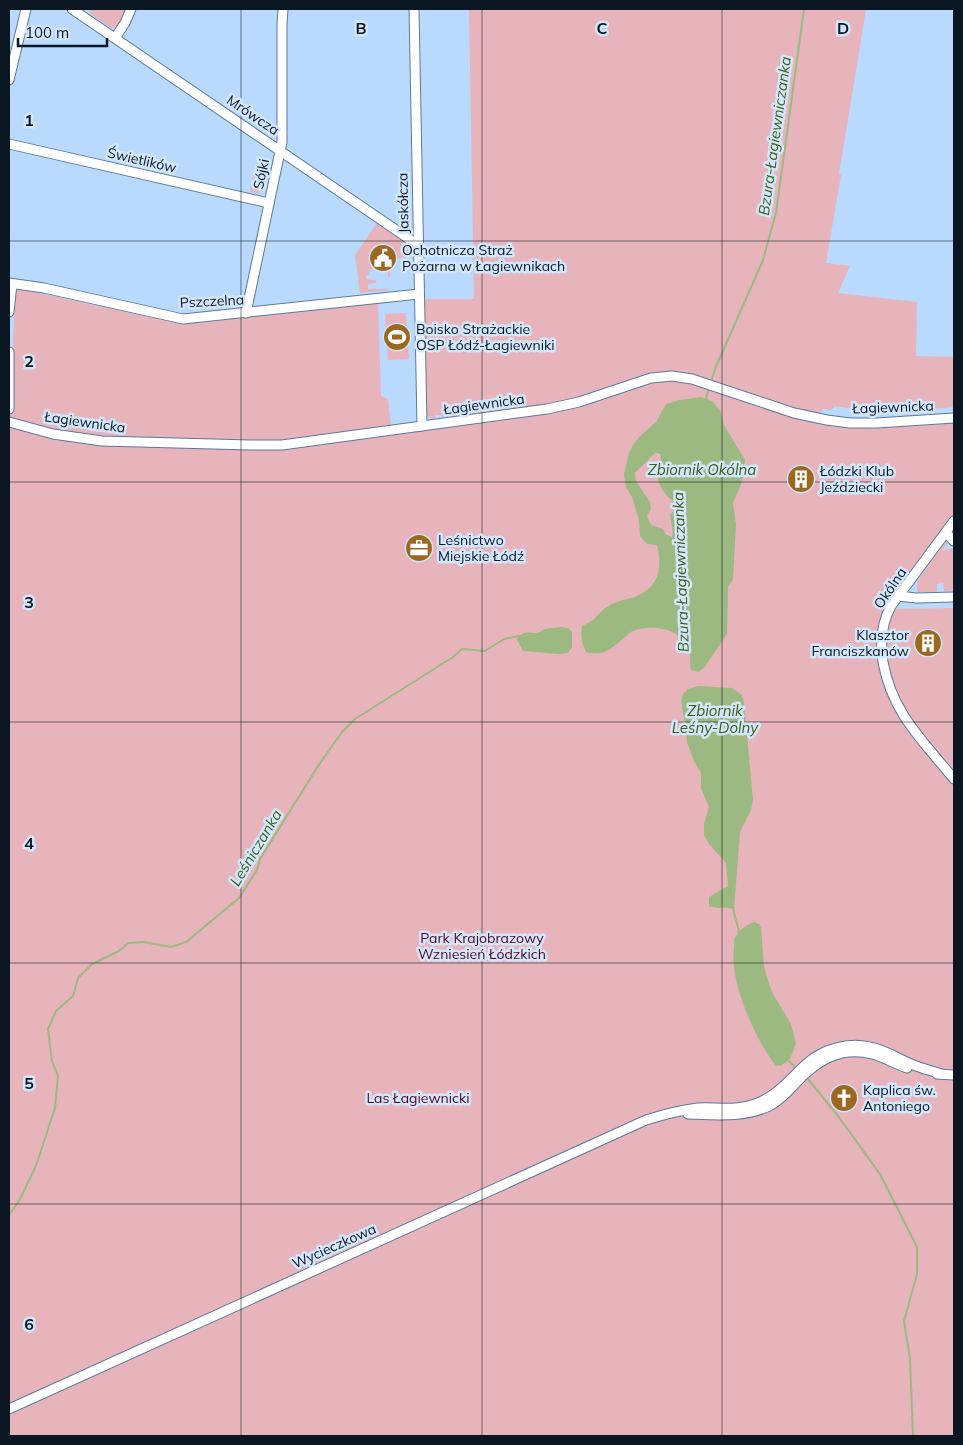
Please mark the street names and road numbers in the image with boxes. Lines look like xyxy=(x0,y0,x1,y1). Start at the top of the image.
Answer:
street label: Mrówcza xyxy=(223,91,283,139)
street label: Świetlików xyxy=(106,143,178,177)
street label: Sójki xyxy=(249,157,273,191)
street label: Jaskółcza xyxy=(393,172,413,234)
street label: Pszczelna xyxy=(179,290,245,312)
street label: Łagiewnicka xyxy=(441,389,526,419)
street label: Łagiewnicka xyxy=(851,397,934,417)
street label: Łagiewnicka xyxy=(42,407,127,437)
street label: Okólna xyxy=(870,564,910,612)
street label: Wycieczkowa xyxy=(289,1219,379,1273)

